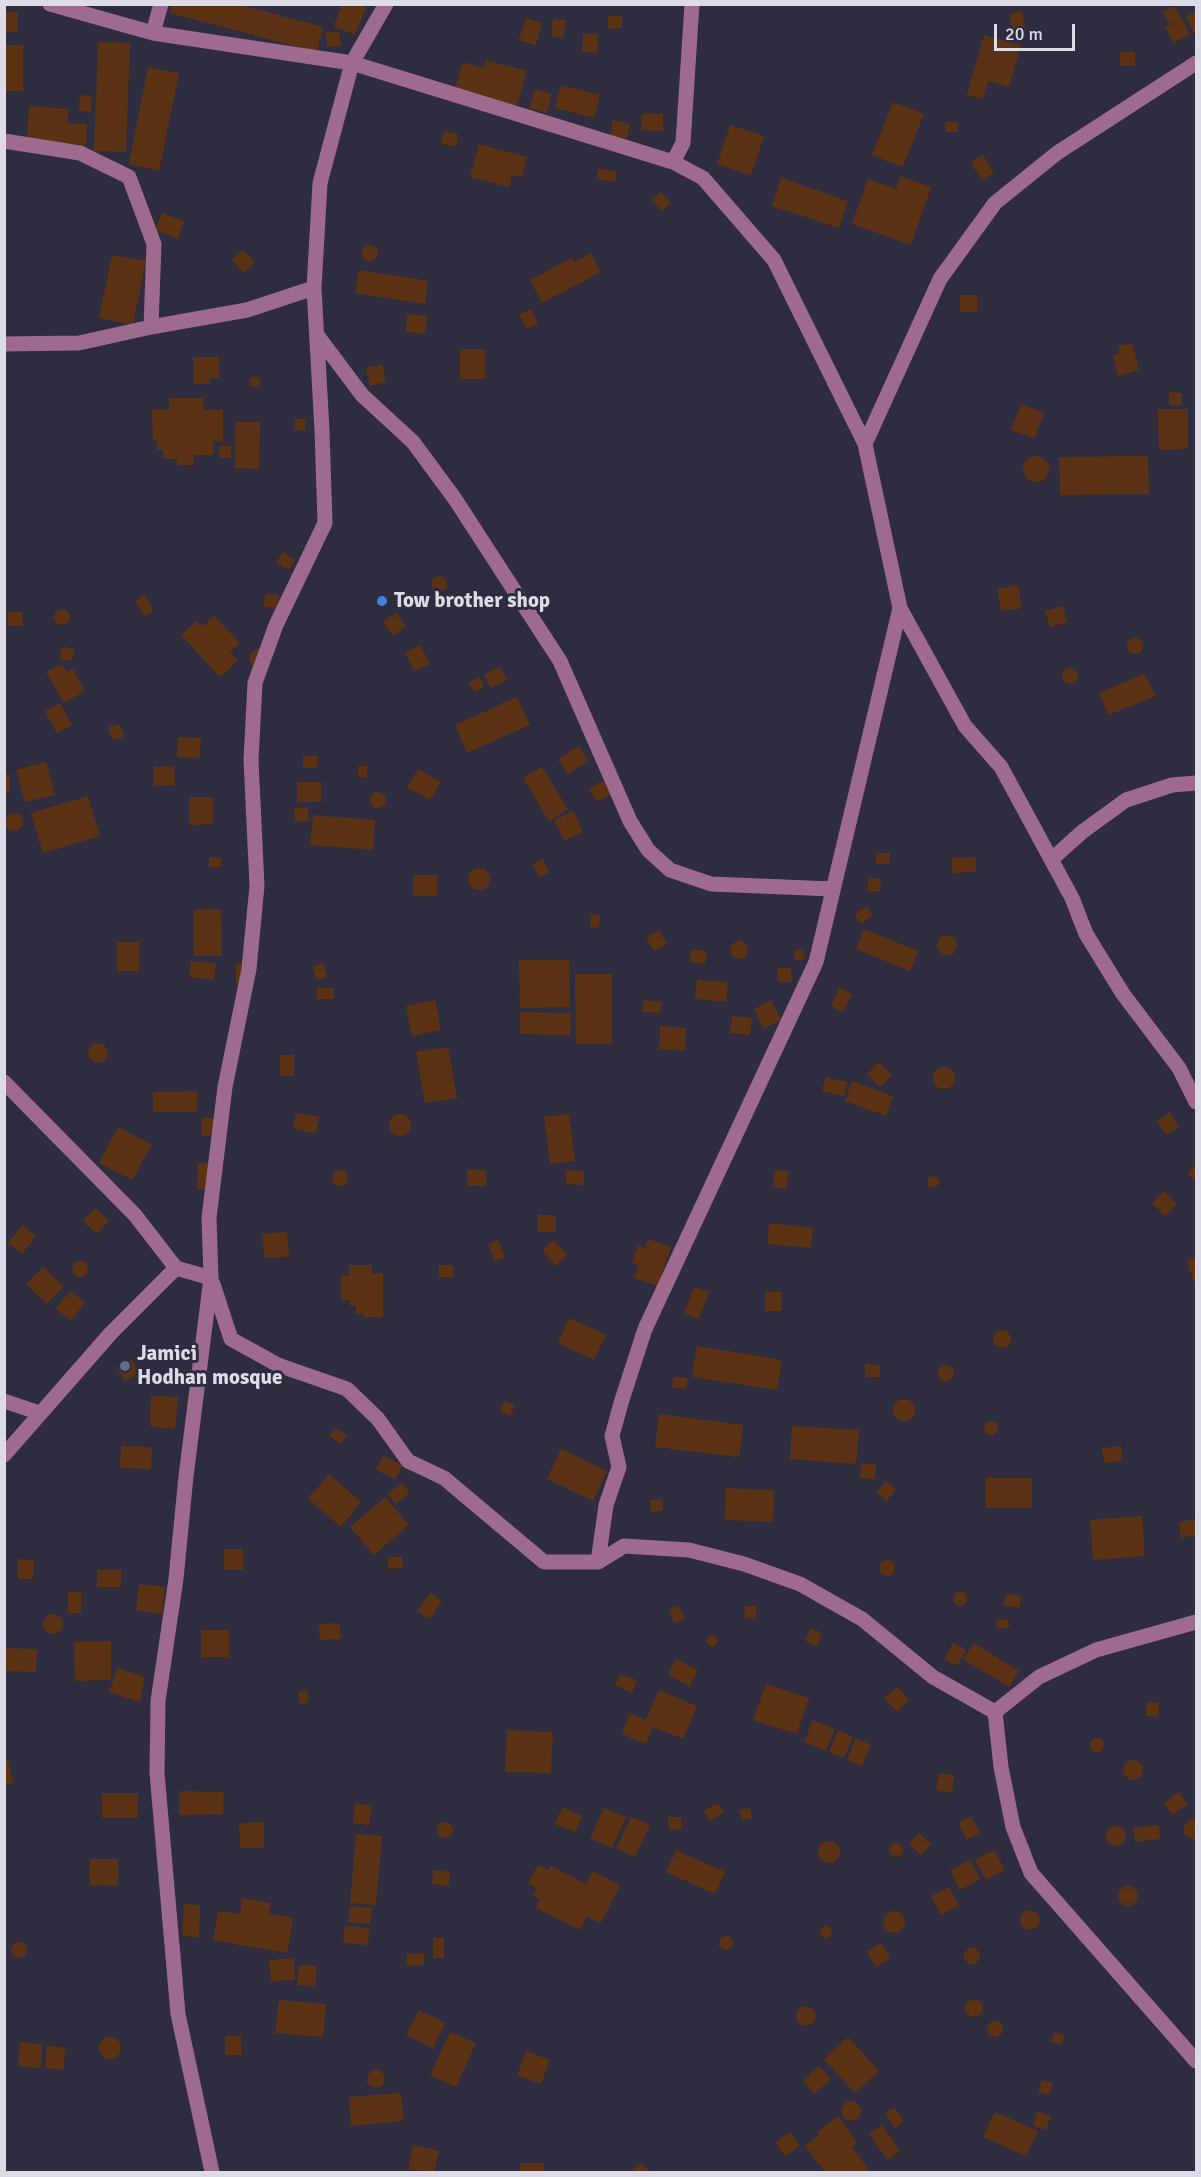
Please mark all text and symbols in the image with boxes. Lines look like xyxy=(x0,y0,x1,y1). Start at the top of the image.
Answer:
scale bar xyxy=(997,12,1078,50)
text: 20 m xyxy=(1005,23,1043,45)
place label: Tow brother shop xyxy=(394,588,550,614)
marker: Tow brother shop xyxy=(375,594,389,608)
place label: Jamici Hodhan mosque xyxy=(137,1341,282,1391)
marker: Jamici Hodhan mosque xyxy=(118,1359,132,1373)

